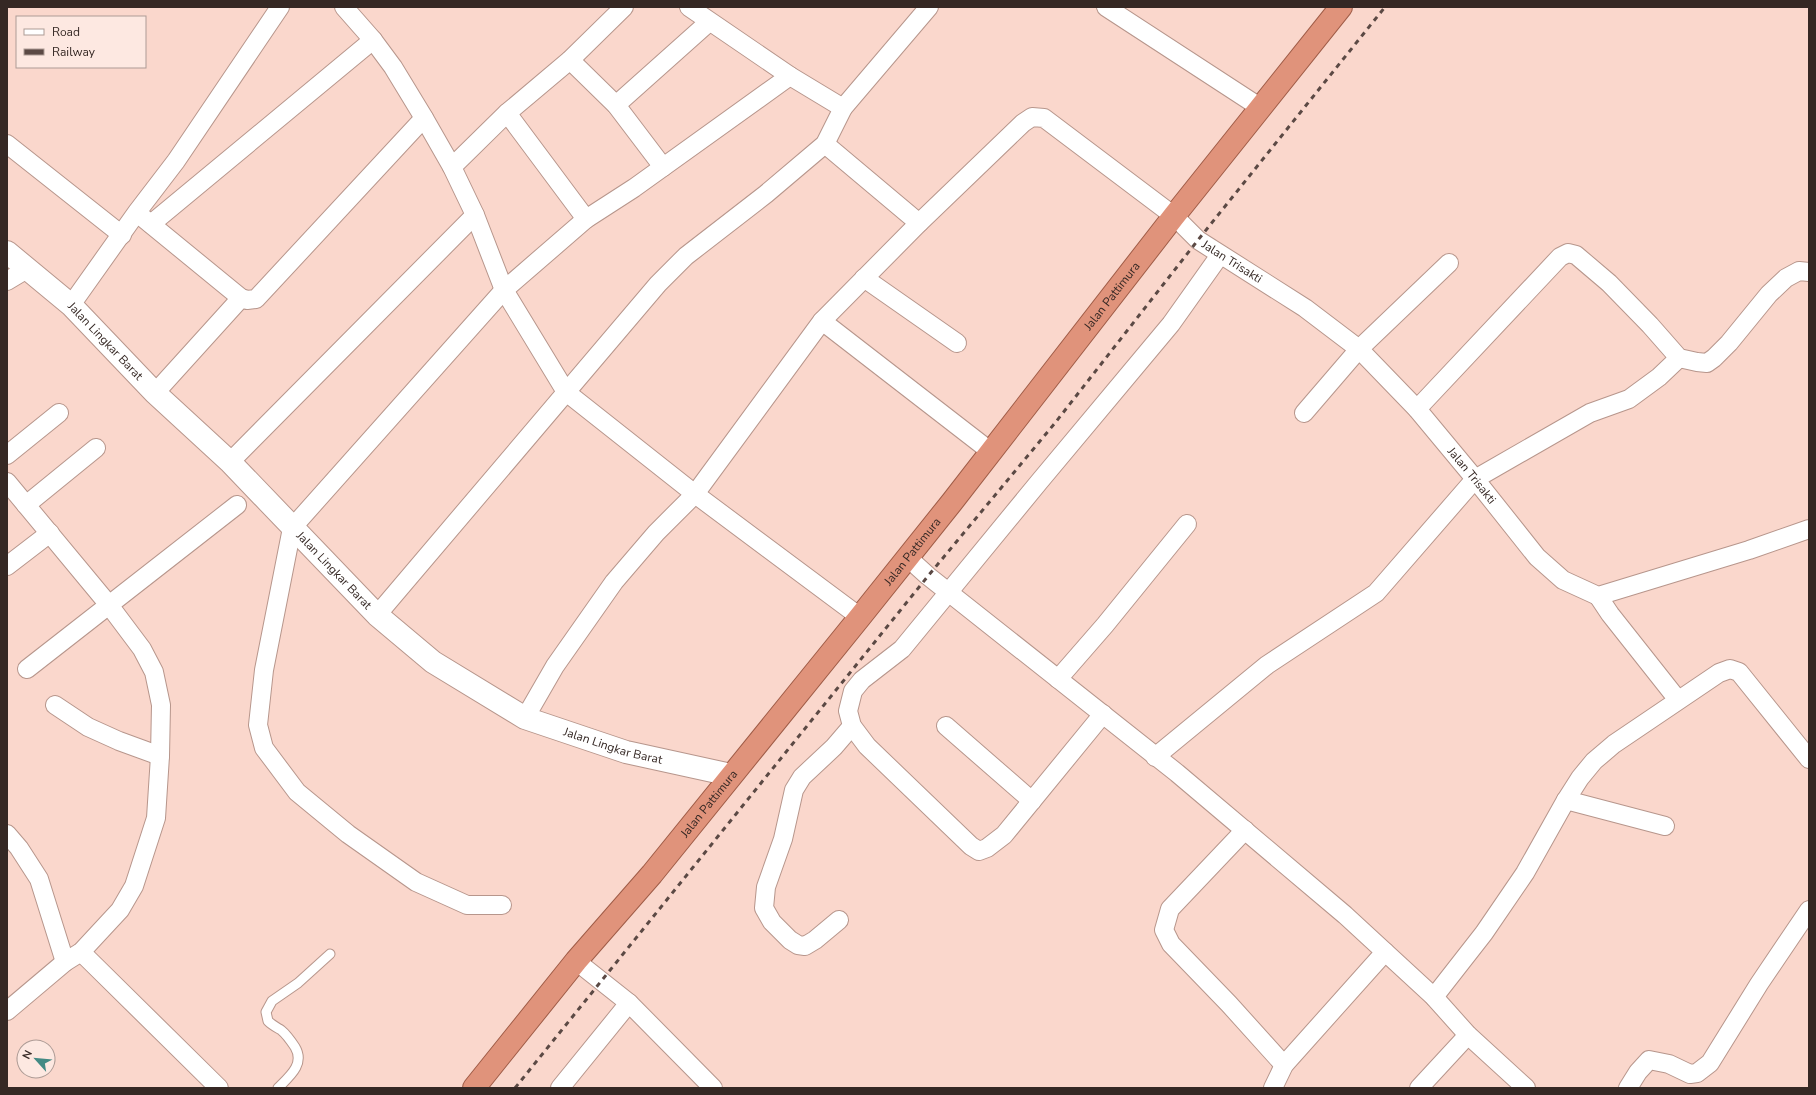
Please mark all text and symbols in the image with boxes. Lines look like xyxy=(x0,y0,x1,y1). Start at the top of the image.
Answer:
legend xyxy=(16,16,146,68)
text: Road xyxy=(52,24,80,40)
text: Railway xyxy=(52,44,96,60)
street label: Jalan Trisakti xyxy=(1198,236,1265,287)
street label: Jalan Pattimura xyxy=(1080,259,1143,334)
street label: Jalan Lingkar Barat xyxy=(64,298,147,384)
street label: Jalan Trisakti xyxy=(1443,443,1500,507)
street label: Jalan Pattimura xyxy=(880,514,944,589)
street label: Jalan Lingkar Barat xyxy=(292,527,376,613)
street label: Jalan Lingkar Barat xyxy=(561,723,665,768)
street label: Jalan Pattimura xyxy=(676,766,741,841)
north arrow xyxy=(16,1039,56,1079)
text: N xyxy=(19,1048,36,1062)

